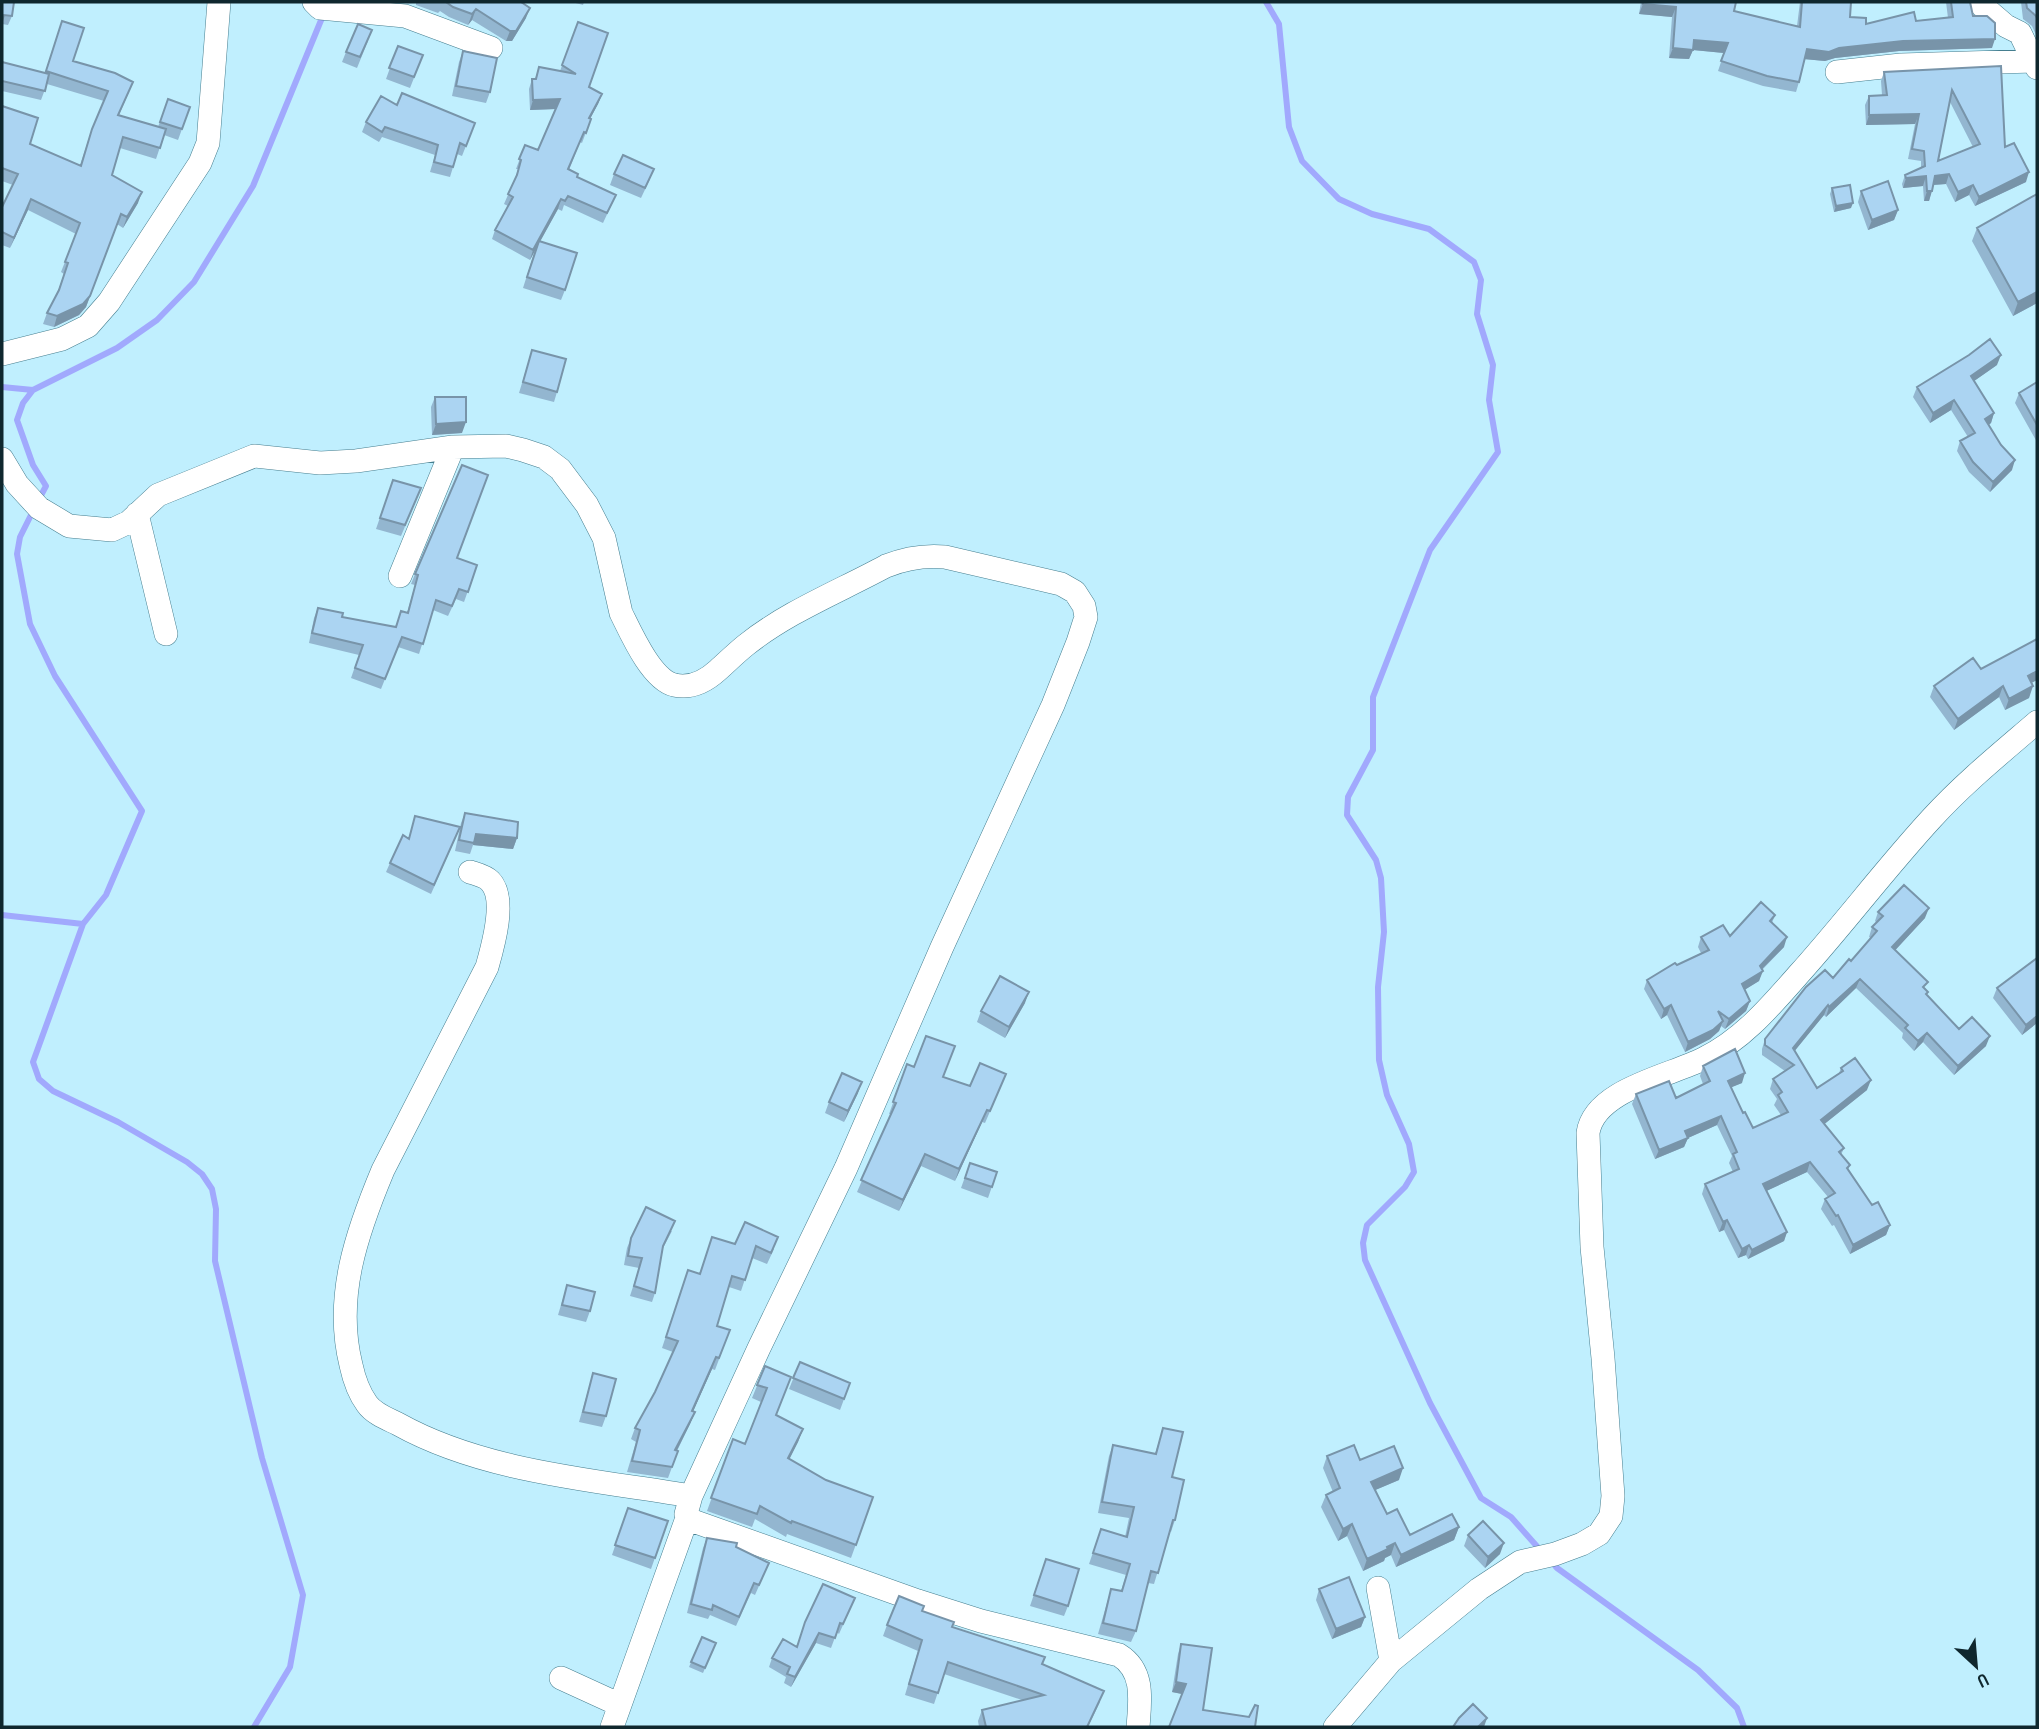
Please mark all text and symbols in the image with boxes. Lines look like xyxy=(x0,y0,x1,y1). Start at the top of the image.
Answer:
north arrow xyxy=(1941,1631,2011,1701)
text: U xyxy=(1973,1667,1992,1692)

